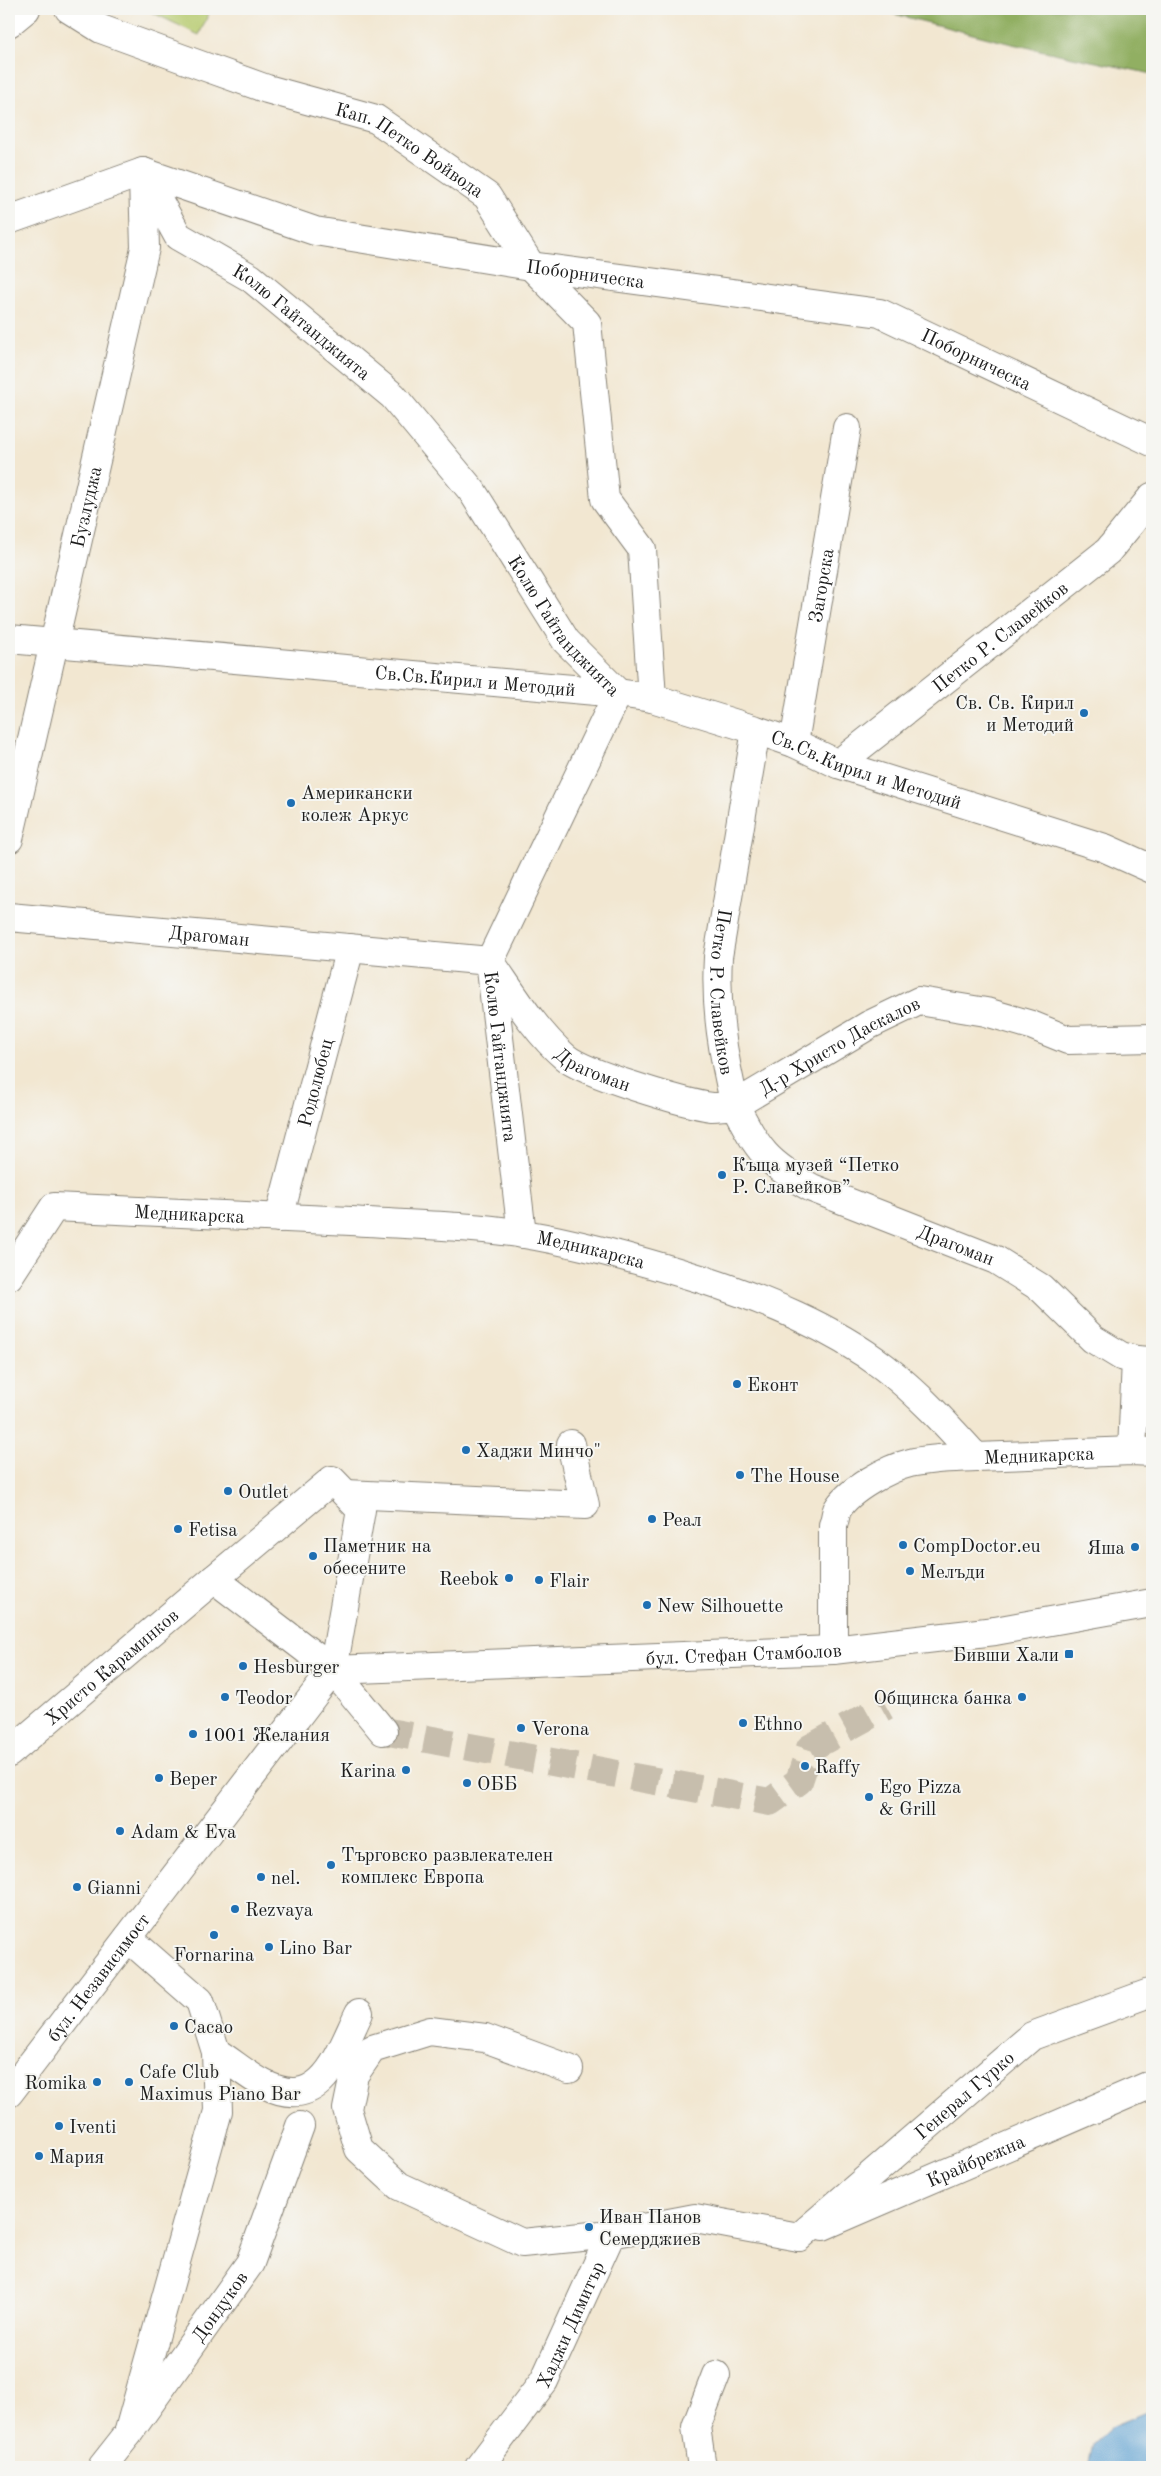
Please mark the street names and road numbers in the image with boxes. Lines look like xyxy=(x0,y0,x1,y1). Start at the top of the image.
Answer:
street label: Кап. Петко Войвода xyxy=(333,101,487,203)
street label: Поборническа xyxy=(525,258,646,293)
street label: Колю Гайтанджията xyxy=(228,262,373,385)
street label: Поборническа xyxy=(918,327,1034,395)
street label: Бузлуджа xyxy=(69,464,107,550)
street label: Загорска xyxy=(807,546,839,624)
street label: Колю Гайтанджията xyxy=(503,553,623,701)
street label: Петко Р. Славейков xyxy=(930,579,1073,697)
street label: Св.Св.Кирил и Методий xyxy=(374,664,576,701)
street label: Св.Св.Кирил и Методий xyxy=(768,729,963,814)
street label: Петко Р. Славейков xyxy=(705,907,735,1077)
street label: Драгоман xyxy=(168,925,250,951)
street label: Колю Гайтанджията xyxy=(479,970,518,1144)
street label: Д-р Христо Даскалов xyxy=(757,995,924,1100)
street label: Родолюбец xyxy=(296,1037,338,1129)
street label: Драгоман xyxy=(550,1045,632,1096)
street label: Медникарска xyxy=(134,1204,246,1228)
street label: Драгоман xyxy=(914,1223,996,1270)
street label: Медникарска xyxy=(535,1229,647,1274)
street label: Медникарска xyxy=(984,1445,1095,1469)
street label: Христо Караминков xyxy=(42,1606,183,1730)
street label: бул. Стефан Стамболов xyxy=(645,1642,843,1669)
street label: бул. Независимост xyxy=(45,1911,155,2046)
street label: Генерал Гурко xyxy=(912,2049,1019,2144)
street label: Крайбрежна xyxy=(925,2133,1029,2192)
street label: Хаджи Димитър xyxy=(535,2259,609,2392)
street label: Дондуков xyxy=(190,2269,253,2346)

